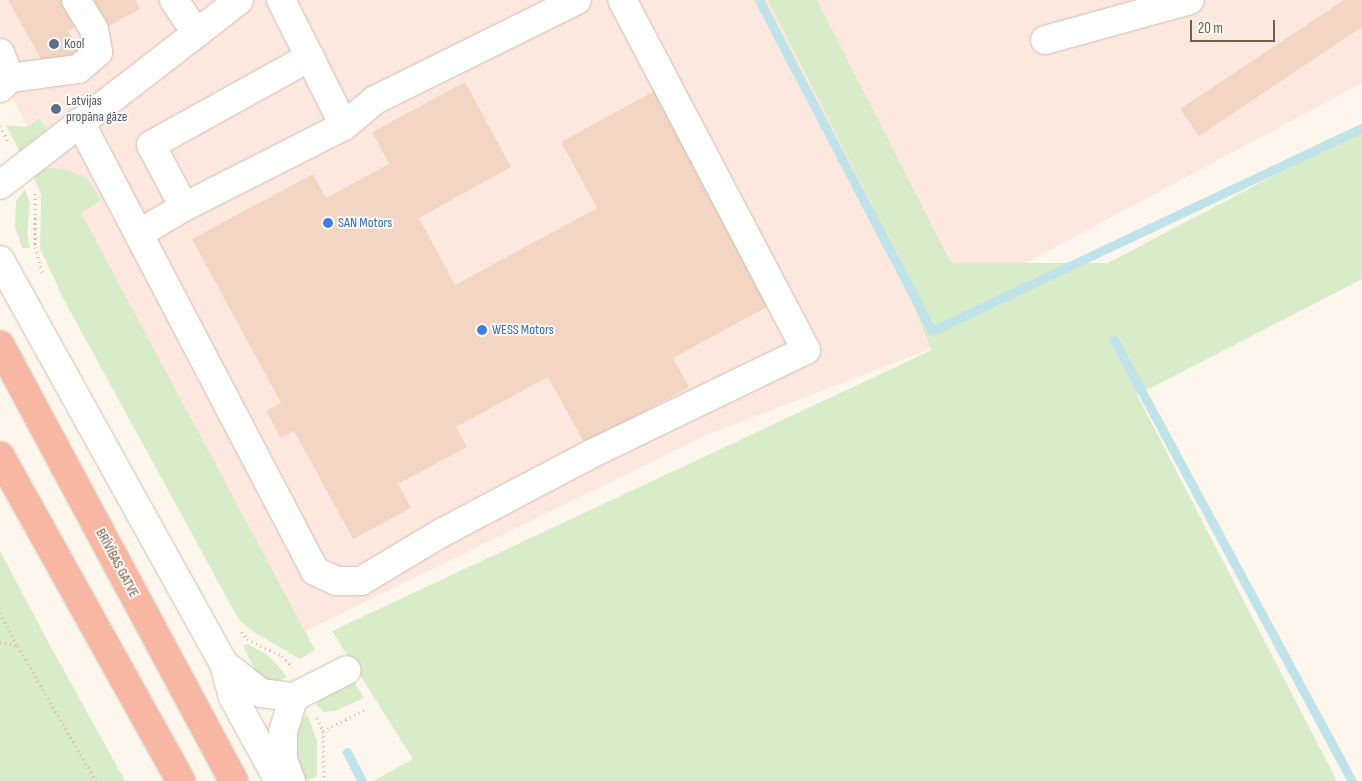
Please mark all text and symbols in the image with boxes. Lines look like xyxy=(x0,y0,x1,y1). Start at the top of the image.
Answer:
scale bar xyxy=(1192,10,1277,42)
text: 20 m xyxy=(1198,19,1223,38)
place label: Kool xyxy=(64,36,84,52)
marker: Kool xyxy=(48,38,60,50)
place label: Latvijas propāna gāze xyxy=(66,93,127,125)
marker: Latvijas propāna gāze xyxy=(50,103,62,115)
place label: SAN Motors xyxy=(338,215,392,231)
marker: SAN Motors xyxy=(322,217,334,229)
place label: WESS Motors xyxy=(492,322,554,338)
marker: WESS Motors xyxy=(476,324,488,336)
street label: BRĪVĪBAS GATVE xyxy=(92,526,142,600)

